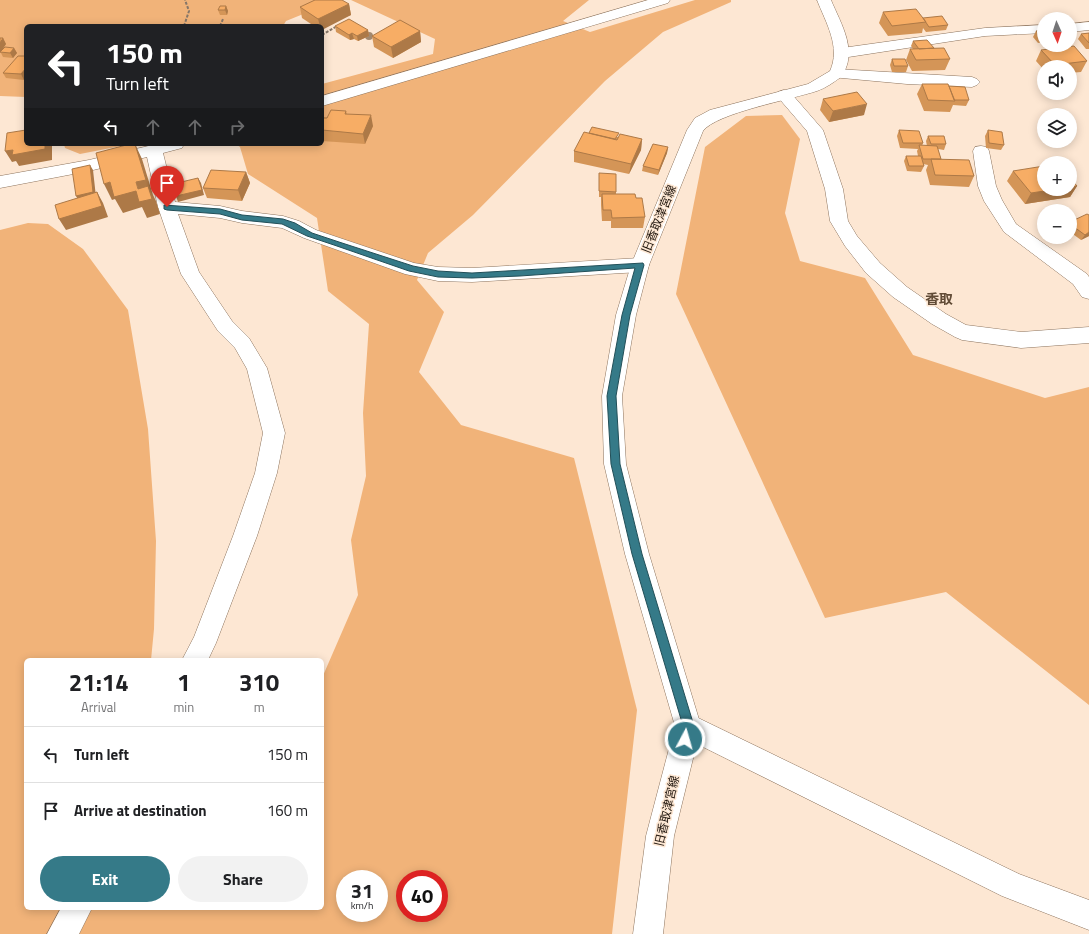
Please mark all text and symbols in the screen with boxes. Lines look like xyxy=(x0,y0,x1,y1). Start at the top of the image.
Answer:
north arrow xyxy=(1037,12,1077,52)
map controls xyxy=(1037,12,1077,244)
text: 150 m xyxy=(106,31,183,74)
icon: left xyxy=(40,40,92,92)
button: sound xyxy=(1037,60,1077,100)
text: Turn left xyxy=(106,70,169,97)
button: layers xyxy=(1037,108,1077,148)
icon: left xyxy=(100,116,122,138)
icon: ahead xyxy=(142,116,164,138)
icon: ahead xyxy=(184,116,206,138)
icon: right xyxy=(226,116,248,138)
button: + xyxy=(1037,156,1077,196)
pin xyxy=(150,166,184,207)
icon: arrive xyxy=(156,172,178,194)
street label: 旧香取津宮線 xyxy=(636,182,681,256)
button: − xyxy=(1037,204,1077,244)
district label: 香取 xyxy=(925,288,953,309)
text: 21:14 xyxy=(69,664,129,700)
text: 1 xyxy=(177,664,191,700)
text: 310 xyxy=(239,664,279,700)
text: Arrival xyxy=(81,697,116,717)
text: min xyxy=(173,697,194,717)
text: m xyxy=(254,697,265,717)
position arrow xyxy=(664,718,706,760)
text: Turn left xyxy=(74,743,129,766)
text: 150 m xyxy=(267,743,308,766)
icon: left xyxy=(40,744,62,766)
street label: 旧香取津宮線 xyxy=(649,774,684,848)
text: Arrive at destination xyxy=(74,799,207,822)
text: 160 m xyxy=(267,799,308,822)
icon: arrive xyxy=(40,800,62,822)
button: Exit xyxy=(40,856,170,902)
button: Share xyxy=(178,856,308,902)
speed limit sign: 40 xyxy=(396,870,448,922)
text: 31 xyxy=(351,875,373,906)
text: km/h xyxy=(351,898,373,913)

